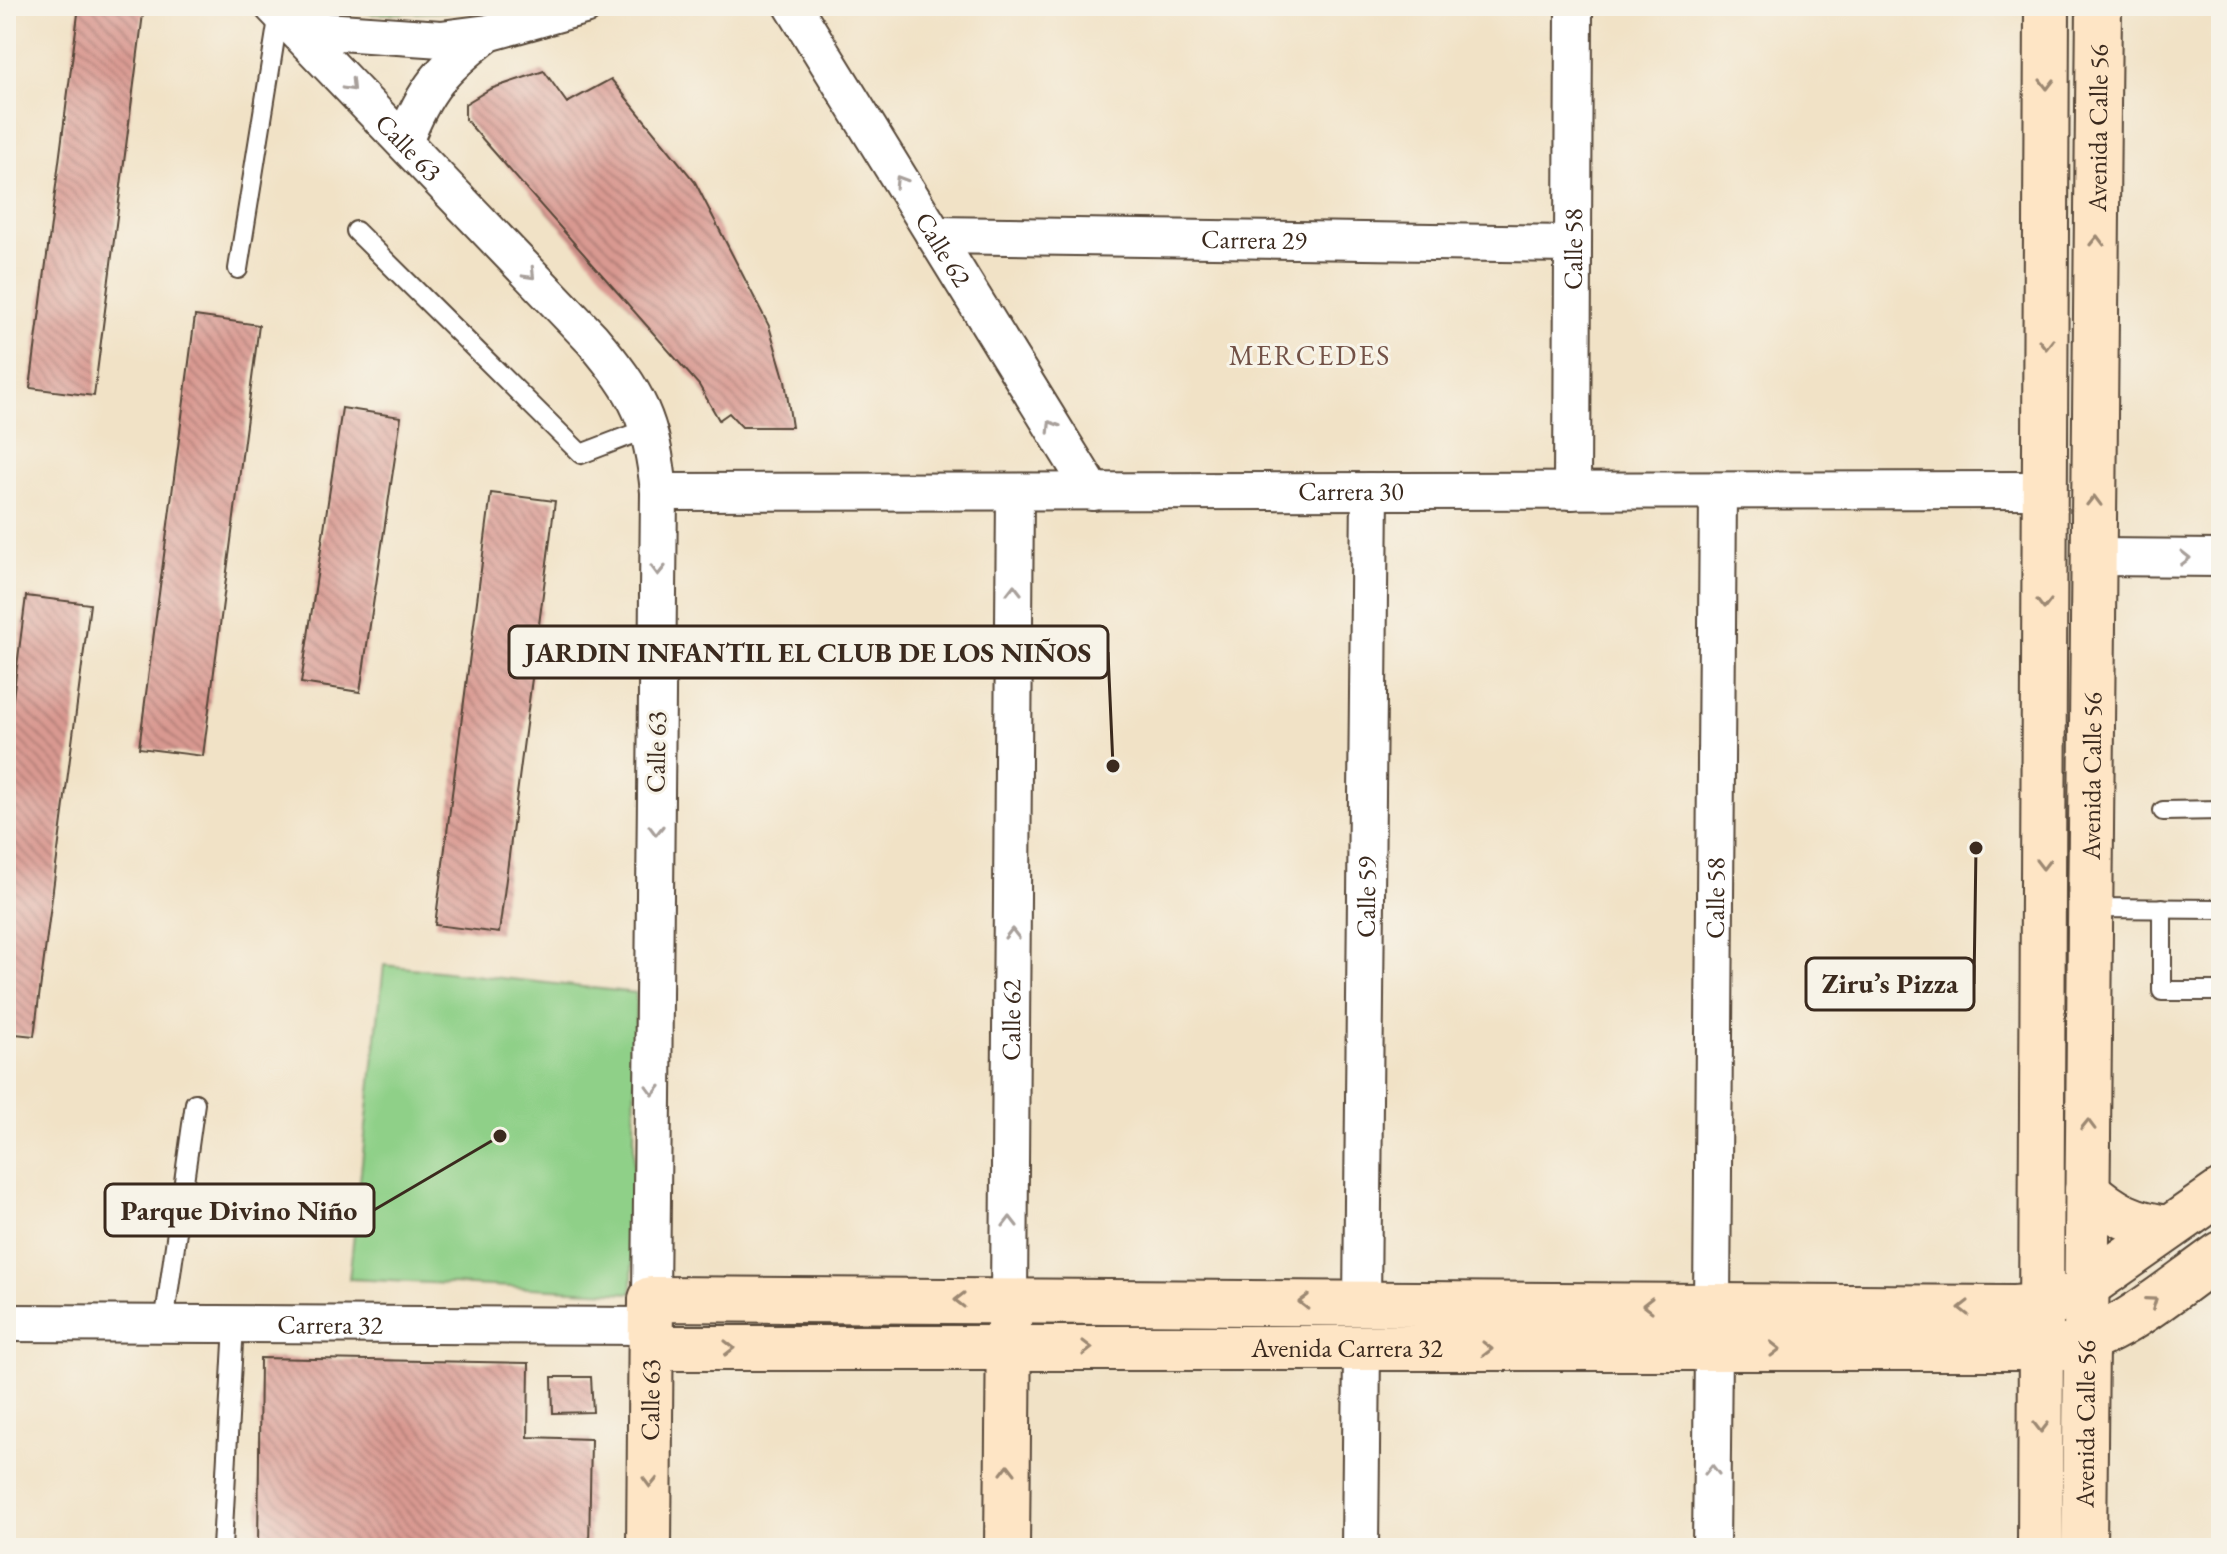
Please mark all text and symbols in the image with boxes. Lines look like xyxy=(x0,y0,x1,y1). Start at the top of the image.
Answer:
street label: Avenida Calle 56 xyxy=(2080,44,2116,213)
one-way arrow xyxy=(341,77,355,91)
one-way arrow xyxy=(2038,78,2056,91)
street label: Calle 63 xyxy=(368,106,449,189)
one-way arrow xyxy=(895,175,910,190)
street label: Calle 62 xyxy=(907,206,979,293)
street label: Calle 58 xyxy=(1556,208,1590,290)
street label: Carrera 29 xyxy=(1201,222,1308,257)
one-way arrow xyxy=(2088,234,2105,247)
one-way arrow xyxy=(520,265,535,279)
district label: MERCEDES xyxy=(1229,337,1391,373)
one-way arrow xyxy=(2037,338,2054,351)
one-way arrow xyxy=(1046,420,1061,435)
street label: Carrera 30 xyxy=(1298,474,1404,508)
one-way arrow xyxy=(2085,494,2103,507)
one-way arrow xyxy=(2179,549,2192,567)
one-way arrow xyxy=(649,564,667,577)
one-way arrow xyxy=(1005,583,1023,596)
one-way arrow xyxy=(2035,598,2053,611)
callout: JARDIN INFANTIL EL CLUB DE LOS NIÑOS xyxy=(509,626,1108,678)
text: JARDIN INFANTIL EL CLUB DE LOS NIÑOS xyxy=(522,634,1091,670)
street label: Avenida Calle 56 xyxy=(2074,692,2109,861)
street label: Calle 63 xyxy=(638,711,674,793)
one-way arrow xyxy=(647,824,664,837)
street label: Calle 59 xyxy=(1349,856,1383,938)
street label: Calle 58 xyxy=(1698,857,1732,939)
one-way arrow xyxy=(2034,858,2052,871)
one-way arrow xyxy=(1003,927,1021,940)
callout: Ziru’s Pizza xyxy=(1806,958,1974,1010)
text: Ziru’s Pizza xyxy=(1822,965,1959,1001)
street label: Calle 62 xyxy=(994,979,1028,1061)
one-way arrow xyxy=(644,1084,662,1097)
one-way arrow xyxy=(2079,1118,2097,1131)
callout: Parque Divino Niño xyxy=(105,1184,374,1236)
text: Parque Divino Niño xyxy=(121,1192,357,1228)
one-way arrow xyxy=(1001,1215,1019,1228)
one-way arrow xyxy=(953,1291,966,1309)
one-way arrow xyxy=(1297,1294,1310,1311)
one-way arrow xyxy=(1641,1296,1654,1314)
one-way arrow xyxy=(2144,1297,2158,1312)
one-way arrow xyxy=(1957,1299,1970,1317)
street label: Carrera 32 xyxy=(277,1307,383,1342)
street label: Avenida Carrera 32 xyxy=(1250,1331,1443,1365)
one-way arrow xyxy=(723,1339,736,1357)
one-way arrow xyxy=(1081,1339,1094,1357)
one-way arrow xyxy=(1481,1340,1494,1358)
one-way arrow xyxy=(1769,1340,1782,1358)
street label: Avenida Calle 56 xyxy=(2067,1340,2103,1509)
street label: Calle 63 xyxy=(633,1359,668,1441)
one-way arrow xyxy=(2032,1421,2050,1434)
one-way arrow xyxy=(999,1463,1017,1476)
one-way arrow xyxy=(1703,1463,1721,1476)
one-way arrow xyxy=(641,1476,659,1489)

